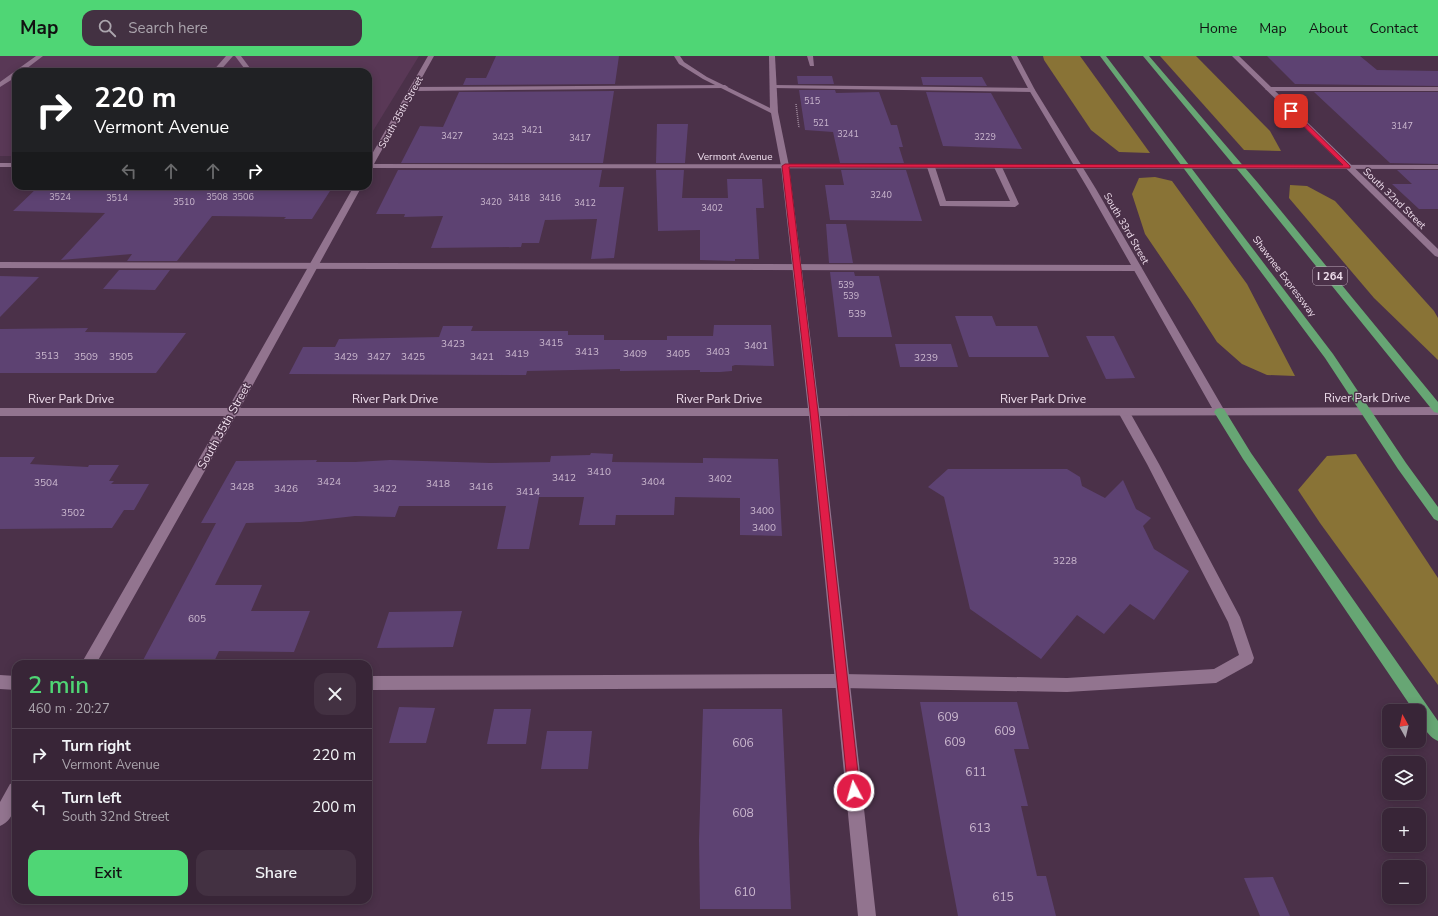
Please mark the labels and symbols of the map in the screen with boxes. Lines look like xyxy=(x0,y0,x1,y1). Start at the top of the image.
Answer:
street label: South 35th Street xyxy=(375,74,427,151)
pin xyxy=(1274,94,1308,128)
house number: 515 xyxy=(804,95,820,107)
house number: 521 xyxy=(813,117,829,129)
house number: 3147 xyxy=(1391,120,1413,132)
house number: 3421 xyxy=(521,124,543,136)
house number: 3241 xyxy=(837,128,859,140)
house number: 3427 xyxy=(441,130,463,142)
house number: 3423 xyxy=(492,131,514,143)
house number: 3229 xyxy=(974,131,996,143)
house number: 3417 xyxy=(569,132,591,144)
street label: Vermont Avenue xyxy=(696,150,773,164)
street label: South 32nd Street xyxy=(1360,165,1429,233)
house number: 3240 xyxy=(870,189,892,201)
street label: South 33rd Street xyxy=(1100,190,1153,267)
house number: 3524 xyxy=(49,191,71,203)
house number: 3508 xyxy=(206,191,228,203)
house number: 3506 xyxy=(232,191,254,203)
house number: 3514 xyxy=(106,192,128,204)
house number: 3418 xyxy=(508,192,530,204)
house number: 3416 xyxy=(539,192,561,204)
house number: 3510 xyxy=(173,196,195,208)
house number: 3420 xyxy=(480,196,502,208)
house number: 3412 xyxy=(574,197,596,209)
house number: 3402 xyxy=(701,202,723,214)
street label: Shawnee Expressway xyxy=(1249,233,1320,321)
road number: I 264 xyxy=(1313,267,1347,285)
house number: 539 xyxy=(838,279,854,291)
house number: 539 xyxy=(843,290,859,302)
house number: 539 xyxy=(848,307,866,321)
house number: 3415 xyxy=(539,336,563,350)
house number: 3423 xyxy=(441,337,465,351)
house number: 3401 xyxy=(744,339,768,353)
house number: 3413 xyxy=(575,345,599,359)
house number: 3403 xyxy=(706,345,730,359)
house number: 3419 xyxy=(505,347,529,361)
house number: 3409 xyxy=(623,347,647,361)
house number: 3405 xyxy=(666,347,690,361)
house number: 3513 xyxy=(35,349,59,363)
house number: 3509 xyxy=(74,350,98,364)
house number: 3505 xyxy=(109,350,133,364)
house number: 3429 xyxy=(334,350,358,364)
house number: 3427 xyxy=(367,350,391,364)
house number: 3425 xyxy=(401,350,425,364)
house number: 3421 xyxy=(470,350,494,364)
house number: 3239 xyxy=(914,351,938,365)
street label: South 35th Street xyxy=(194,379,255,472)
street label: River Park Drive xyxy=(1324,390,1410,406)
street label: River Park Drive xyxy=(28,391,114,407)
street label: River Park Drive xyxy=(352,391,438,407)
street label: River Park Drive xyxy=(676,391,762,407)
street label: River Park Drive xyxy=(1000,391,1086,407)
house number: 3410 xyxy=(587,465,611,479)
house number: 3412 xyxy=(552,471,576,485)
house number: 3402 xyxy=(708,472,732,486)
house number: 3424 xyxy=(317,475,341,489)
house number: 3404 xyxy=(641,475,665,489)
house number: 3504 xyxy=(34,476,58,490)
house number: 3418 xyxy=(426,477,450,491)
house number: 3428 xyxy=(230,480,254,494)
house number: 3416 xyxy=(469,480,493,494)
house number: 3426 xyxy=(274,482,298,496)
house number: 3422 xyxy=(373,482,397,496)
house number: 3414 xyxy=(516,485,540,499)
house number: 3400 xyxy=(750,504,774,518)
house number: 3502 xyxy=(61,506,85,520)
house number: 3400 xyxy=(752,521,776,535)
house number: 3228 xyxy=(1053,554,1077,568)
house number: 605 xyxy=(188,612,206,626)
north arrow xyxy=(1382,704,1426,748)
house number: 609 xyxy=(937,709,959,725)
house number: 609 xyxy=(994,723,1016,739)
house number: 609 xyxy=(944,734,966,750)
house number: 606 xyxy=(732,735,754,751)
house number: 611 xyxy=(965,764,987,780)
position arrow xyxy=(833,770,875,812)
house number: 608 xyxy=(732,805,754,821)
house number: 613 xyxy=(969,820,991,836)
house number: 610 xyxy=(734,884,756,900)
house number: 615 xyxy=(992,889,1014,905)

